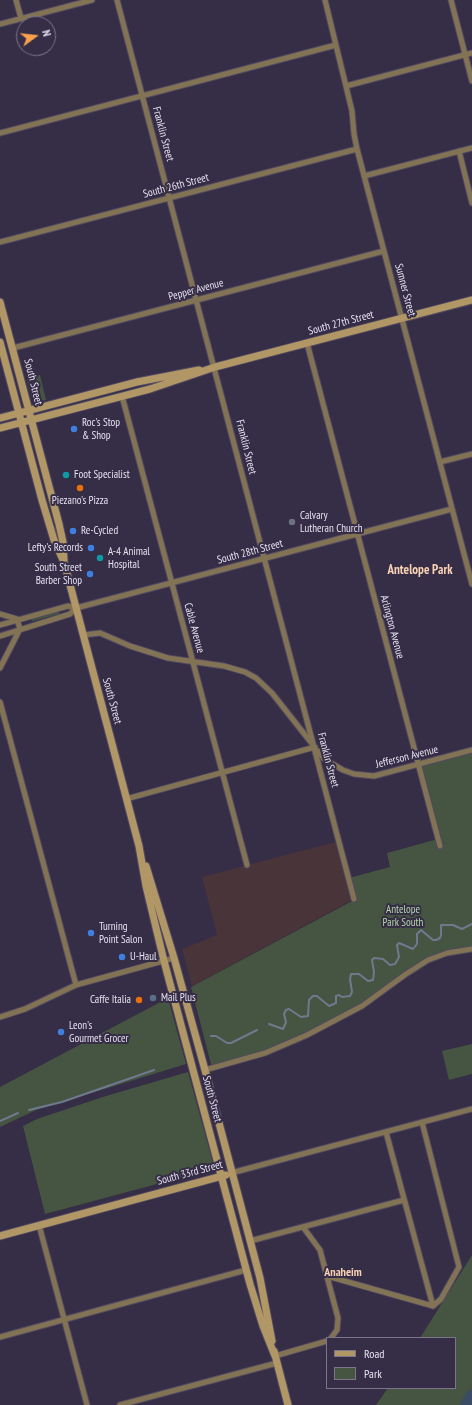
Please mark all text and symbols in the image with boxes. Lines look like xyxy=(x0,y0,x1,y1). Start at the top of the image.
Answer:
north arrow xyxy=(16,16,56,56)
text: N xyxy=(39,28,54,38)
street label: Franklin Street xyxy=(149,105,177,163)
street label: South 26th Street xyxy=(142,171,210,201)
street label: Sumner Street xyxy=(392,262,418,318)
street label: Pepper Avenue xyxy=(167,276,225,304)
street label: South 27th Street xyxy=(307,308,375,338)
street label: South Street xyxy=(21,358,45,406)
place label: Roc's Stop & Shop xyxy=(82,416,120,442)
street label: Franklin Street xyxy=(233,418,259,476)
marker: Roc's Stop & Shop xyxy=(69,424,79,434)
place label: Foot Specialist xyxy=(74,468,130,482)
marker: Foot Specialist xyxy=(61,470,71,480)
marker: Piezano's Pizza xyxy=(75,483,85,493)
place label: Piezano's Pizza xyxy=(52,494,108,508)
place label: Calvary Lutheran Church xyxy=(300,509,363,535)
marker: Calvary Lutheran Church xyxy=(287,517,297,527)
place label: Re-Cycled xyxy=(81,524,118,538)
marker: Re-Cycled xyxy=(68,526,78,536)
street label: South 28th Street xyxy=(216,537,284,567)
place label: Lefty's Records xyxy=(28,541,83,555)
marker: Lefty's Records xyxy=(86,543,96,553)
place label: A-4 Animal Hospital xyxy=(108,545,150,571)
marker: A-4 Animal Hospital xyxy=(95,553,105,563)
place label: South Street Barber Shop xyxy=(35,561,82,587)
district label: Antelope Park xyxy=(387,562,453,578)
marker: South Street Barber Shop xyxy=(85,569,95,579)
street label: Arlington Avenue xyxy=(377,594,407,660)
street label: Cable Avenue xyxy=(181,602,207,654)
street label: South Street xyxy=(100,676,124,726)
street label: Franklin Street xyxy=(314,731,342,789)
street label: Jefferson Avenue xyxy=(374,743,440,771)
park label: Antelope Park South xyxy=(383,903,423,929)
place label: Turning Point Salon xyxy=(99,920,142,946)
marker: Turning Point Salon xyxy=(86,928,96,938)
place label: U-Haul xyxy=(130,950,157,964)
marker: U-Haul xyxy=(117,952,127,962)
place label: Mail Plus xyxy=(161,991,196,1005)
place label: Caffe Italia xyxy=(90,993,131,1007)
marker: Mail Plus xyxy=(148,993,158,1003)
marker: Caffe Italia xyxy=(134,995,144,1005)
place label: Leon's Gourmet Grocer xyxy=(69,1019,128,1045)
marker: Leon's Gourmet Grocer xyxy=(56,1027,66,1037)
street label: South Street xyxy=(200,1074,224,1124)
street label: South 33rd Street xyxy=(156,1158,224,1188)
district label: Anaheim xyxy=(324,1266,362,1280)
legend xyxy=(326,1337,456,1389)
text: Road xyxy=(364,1346,384,1361)
text: Park xyxy=(364,1366,382,1381)

